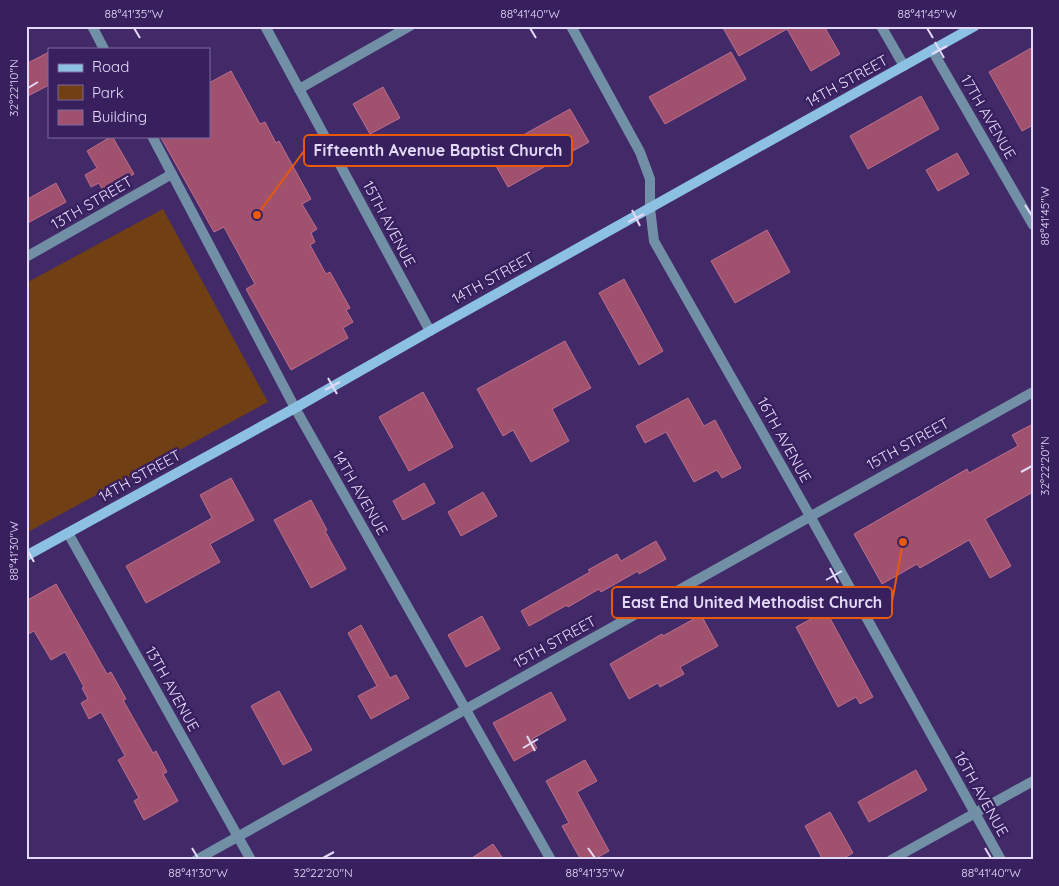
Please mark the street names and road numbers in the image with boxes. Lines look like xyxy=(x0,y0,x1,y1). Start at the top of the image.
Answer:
street label: 14TH STREET xyxy=(802,50,891,111)
street label: 17TH AVENUE xyxy=(957,71,1020,162)
street label: 13TH STREET xyxy=(48,172,136,234)
street label: 15TH AVENUE xyxy=(359,178,420,270)
street label: 14TH STREET xyxy=(448,247,537,308)
street label: 16TH AVENUE xyxy=(753,394,816,486)
street label: 15TH STREET xyxy=(863,413,952,474)
street label: 14TH STREET xyxy=(95,445,184,506)
street label: 14TH AVENUE xyxy=(329,447,392,538)
street label: 15TH STREET xyxy=(510,611,599,672)
street label: 13TH AVENUE xyxy=(141,643,204,735)
street label: 16TH AVENUE xyxy=(950,748,1013,840)

